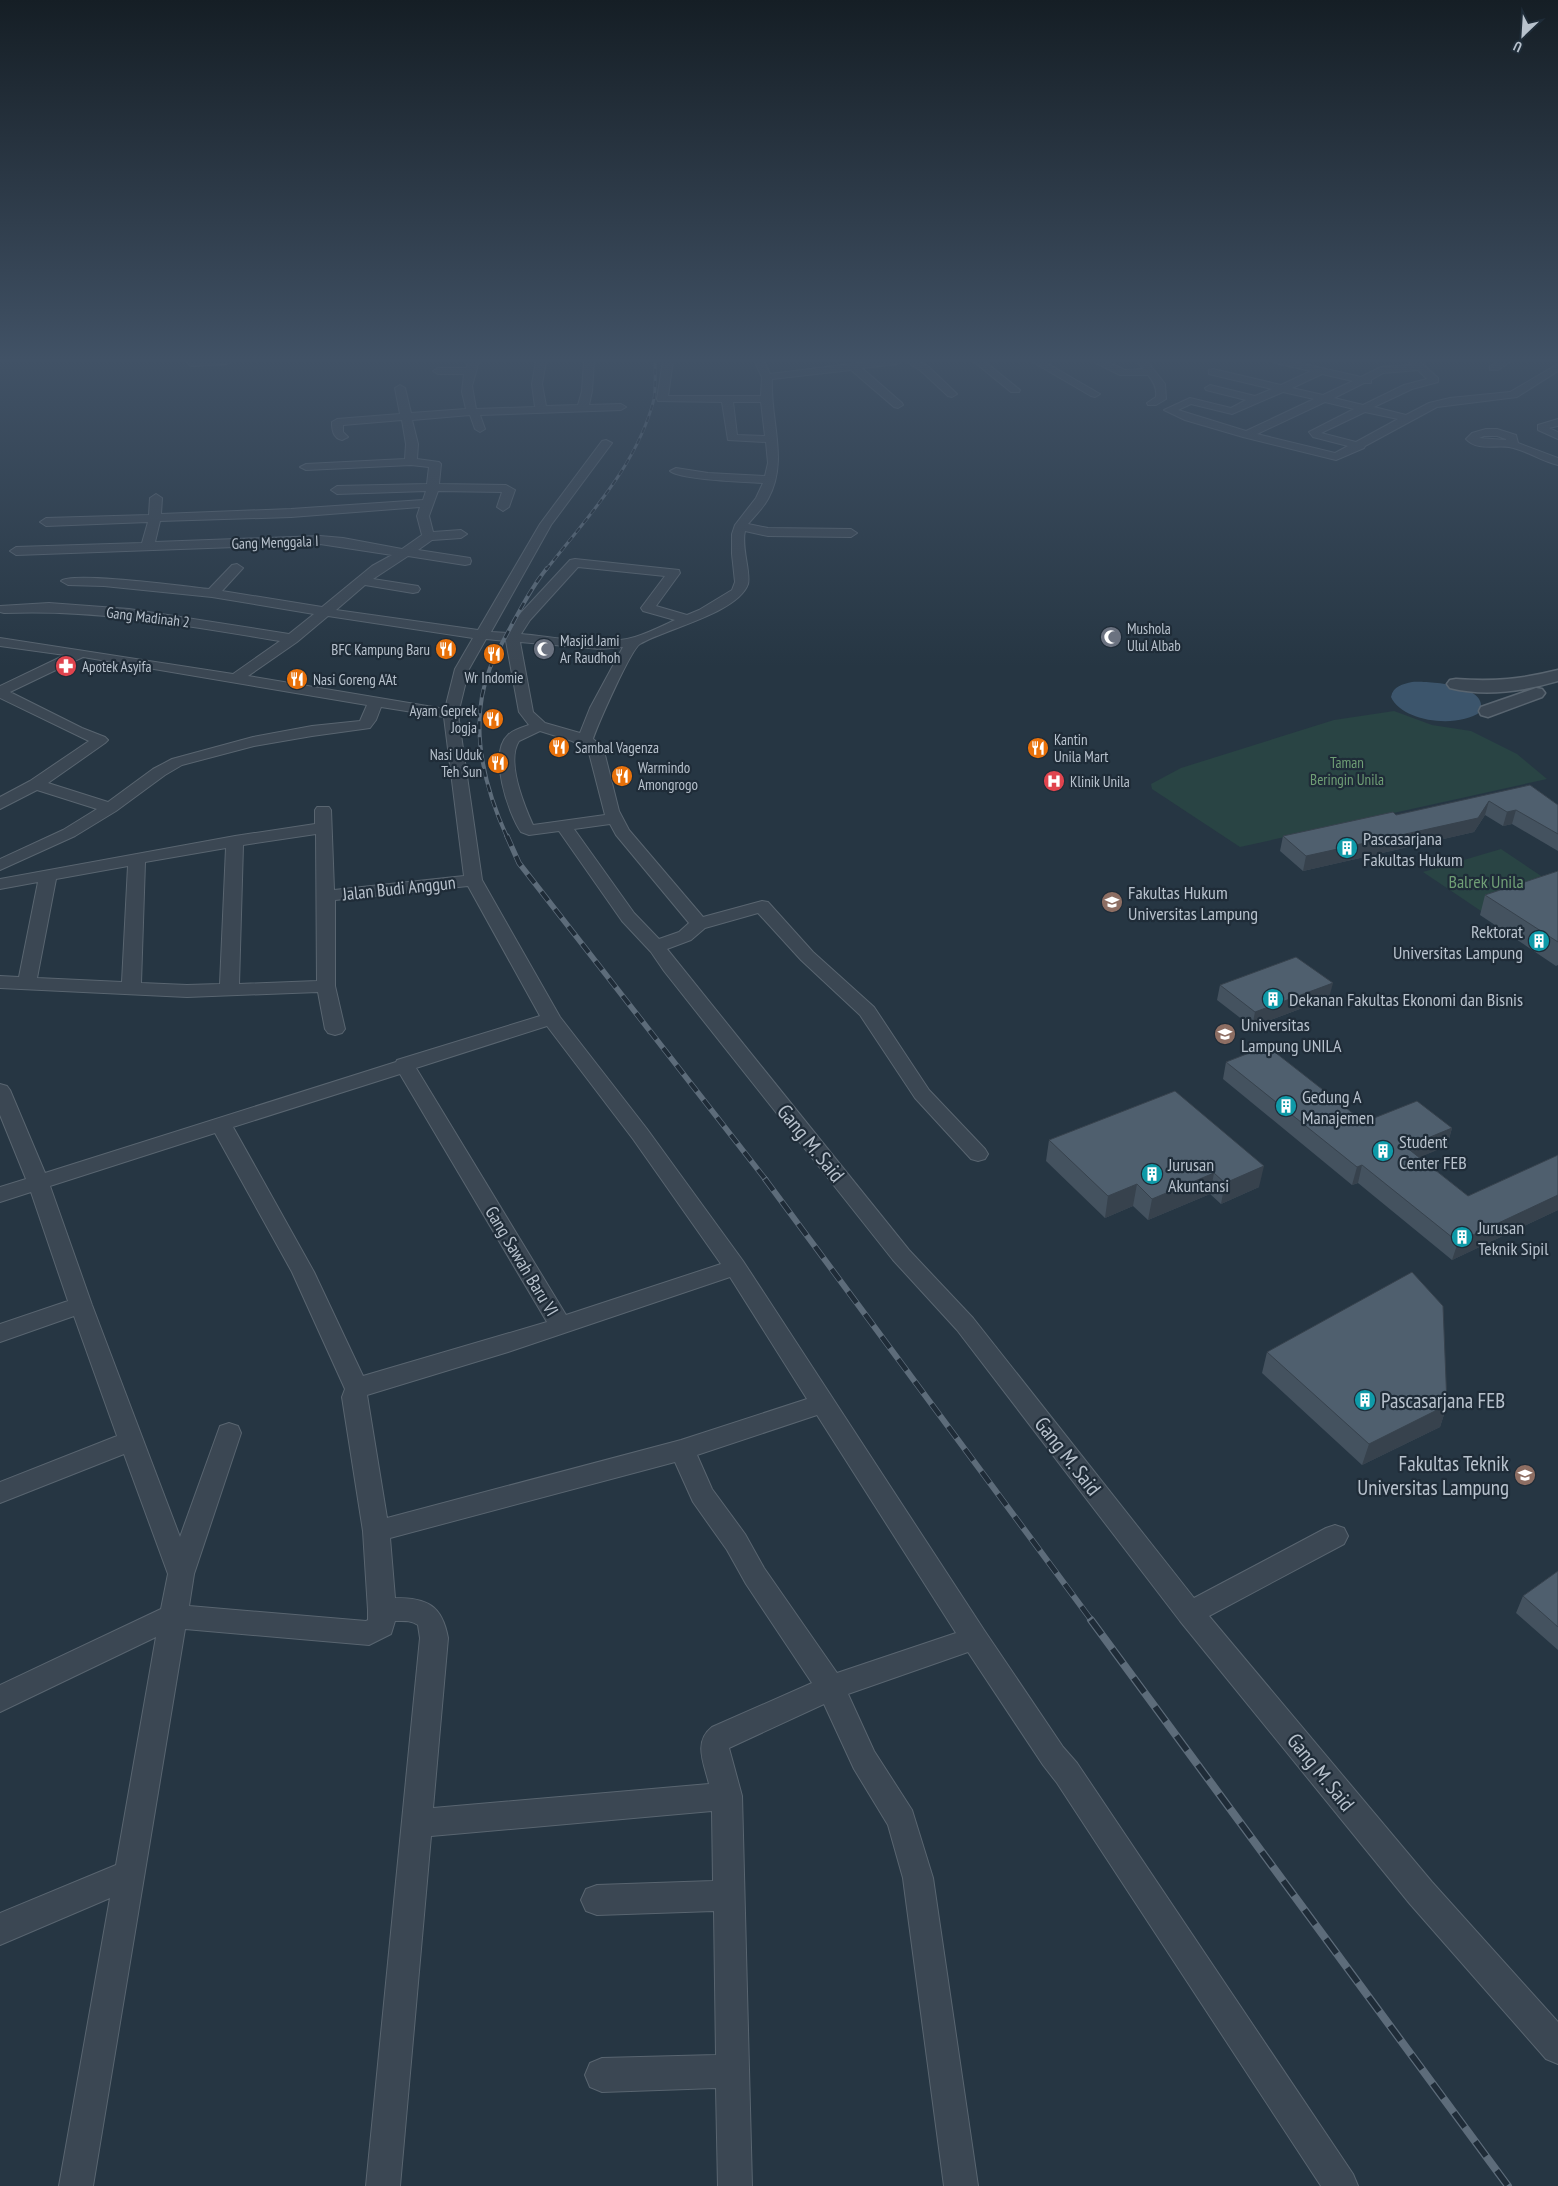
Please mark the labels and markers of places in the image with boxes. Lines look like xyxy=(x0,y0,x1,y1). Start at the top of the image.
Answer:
place label: Mushola Ulul Albab xyxy=(1127,619,1181,655)
mosque icon: Mushola Ulul Albab xyxy=(1099,625,1123,649)
place label: Masjid Jami Ar Raudhoh xyxy=(560,631,620,667)
restaurant icon: BFC Kampung Baru xyxy=(434,637,458,661)
mosque icon: Masjid Jami Ar Raudhoh xyxy=(532,637,556,661)
place label: BFC Kampung Baru xyxy=(331,640,430,659)
restaurant icon: Wr Indomie xyxy=(482,642,506,666)
pharmacy icon: Apotek Asyifa xyxy=(54,654,78,678)
place label: Apotek Asyifa xyxy=(82,657,151,676)
restaurant icon: Nasi Goreng A'At xyxy=(285,667,309,691)
place label: Wr Indomie xyxy=(464,668,524,687)
place label: Nasi Goreng A'At xyxy=(313,670,397,689)
place label: Ayam Geprek Jogja xyxy=(410,701,477,737)
restaurant icon: Ayam Geprek Jogja xyxy=(481,707,505,731)
place label: Kantin Unila Mart xyxy=(1054,730,1108,766)
restaurant icon: Sambal Vagenza xyxy=(547,735,571,759)
restaurant icon: Kantin Unila Mart xyxy=(1026,736,1050,760)
place label: Sambal Vagenza xyxy=(575,738,659,757)
place label: Nasi Uduk Teh Sun xyxy=(430,745,482,781)
restaurant icon: Nasi Uduk Teh Sun xyxy=(486,751,510,775)
place label: Warmindo Amongrogo xyxy=(638,758,698,794)
restaurant icon: Warmindo Amongrogo xyxy=(610,764,634,788)
hospital icon: Klinik Unila xyxy=(1042,769,1066,793)
place label: Klinik Unila xyxy=(1070,772,1130,791)
place label: Pascasarjana Fakultas Hukum xyxy=(1363,827,1463,871)
building icon: Pascasarjana Fakultas Hukum xyxy=(1335,836,1359,860)
place label: Fakultas Hukum Universitas Lampung xyxy=(1128,881,1258,925)
school or university icon: Fakultas Hukum Universitas Lampung xyxy=(1100,890,1124,914)
place label: Rektorat Universitas Lampung xyxy=(1393,920,1523,964)
building icon: Rektorat Universitas Lampung xyxy=(1527,929,1551,953)
building icon: Dekanan Fakultas Ekonomi dan Bisnis xyxy=(1261,987,1285,1011)
place label: Dekanan Fakultas Ekonomi dan Bisnis xyxy=(1289,988,1523,1011)
place label: Universitas Lampung UNILA xyxy=(1241,1013,1342,1057)
school or university icon: Universitas Lampung UNILA xyxy=(1213,1022,1237,1046)
place label: Gedung A Manajemen xyxy=(1302,1085,1374,1129)
building icon: Gedung A Manajemen xyxy=(1274,1094,1298,1118)
place label: Student Center FEB xyxy=(1399,1130,1467,1174)
building icon: Student Center FEB xyxy=(1371,1139,1395,1163)
place label: Jurusan Akuntansi xyxy=(1167,1153,1229,1197)
building icon: Jurusan Akuntansi xyxy=(1140,1162,1164,1186)
place label: Jurusan Teknik Sipil xyxy=(1477,1216,1549,1260)
building icon: Jurusan Teknik Sipil xyxy=(1450,1225,1474,1249)
place label: Pascasarjana FEB xyxy=(1381,1387,1505,1414)
building icon: Pascasarjana FEB xyxy=(1353,1388,1377,1412)
place label: Fakultas Teknik Universitas Lampung xyxy=(1357,1450,1509,1501)
school or university icon: Fakultas Teknik Universitas Lampung xyxy=(1513,1463,1537,1487)

